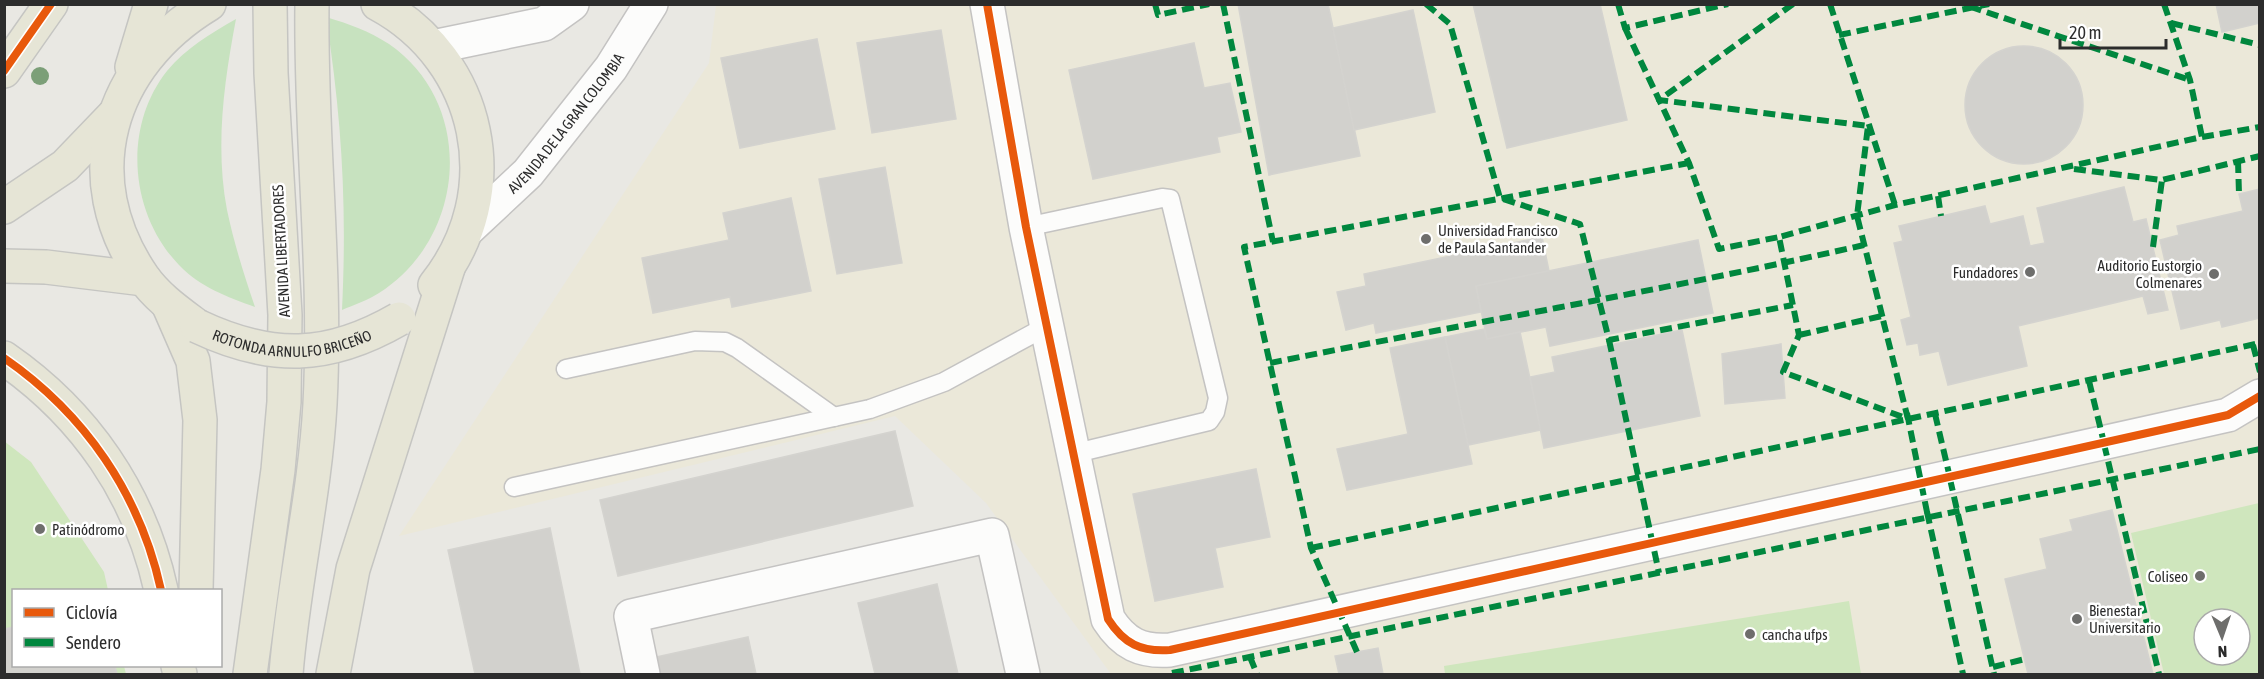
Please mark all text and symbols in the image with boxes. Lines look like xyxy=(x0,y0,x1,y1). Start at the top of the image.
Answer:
scale bar xyxy=(2060,12,2166,50)
text: 20 m xyxy=(2069,22,2101,43)
street label: AVENIDA DE LA GRAN COLOMBIA xyxy=(504,49,627,196)
street label: AVENIDA LIBERTADORES xyxy=(269,184,293,318)
place label: Universidad Francisco de Paula Santander xyxy=(1438,222,1558,256)
marker: Universidad Francisco de Paula Santander xyxy=(1419,232,1433,246)
place label: Auditorio Eustorgio Colmenares xyxy=(2098,257,2202,291)
place label: Fundadores xyxy=(1953,264,2018,281)
marker: Fundadores xyxy=(2023,265,2037,279)
marker: Auditorio Eustorgio Colmenares xyxy=(2207,267,2221,281)
street label: ROTONDA ARNULFO BRICEÑO xyxy=(211,322,373,340)
text: ROTONDA ARNULFO BRICEÑO xyxy=(210,325,374,360)
place label: Patinódromo xyxy=(52,521,125,538)
marker: Patinódromo xyxy=(33,522,47,536)
place label: Coliseo xyxy=(2148,568,2188,585)
marker: Coliseo xyxy=(2193,569,2207,583)
legend xyxy=(12,589,222,667)
text: Ciclovía xyxy=(66,602,118,623)
place label: Bienestar Universitario xyxy=(2089,602,2161,636)
north arrow xyxy=(2192,607,2252,667)
marker: Bienestar Universitario xyxy=(2070,612,2084,626)
place label: cancha ufps xyxy=(1762,626,1827,643)
marker: cancha ufps xyxy=(1743,627,1757,641)
text: Sendero xyxy=(66,632,121,653)
text: N xyxy=(2217,643,2228,661)

